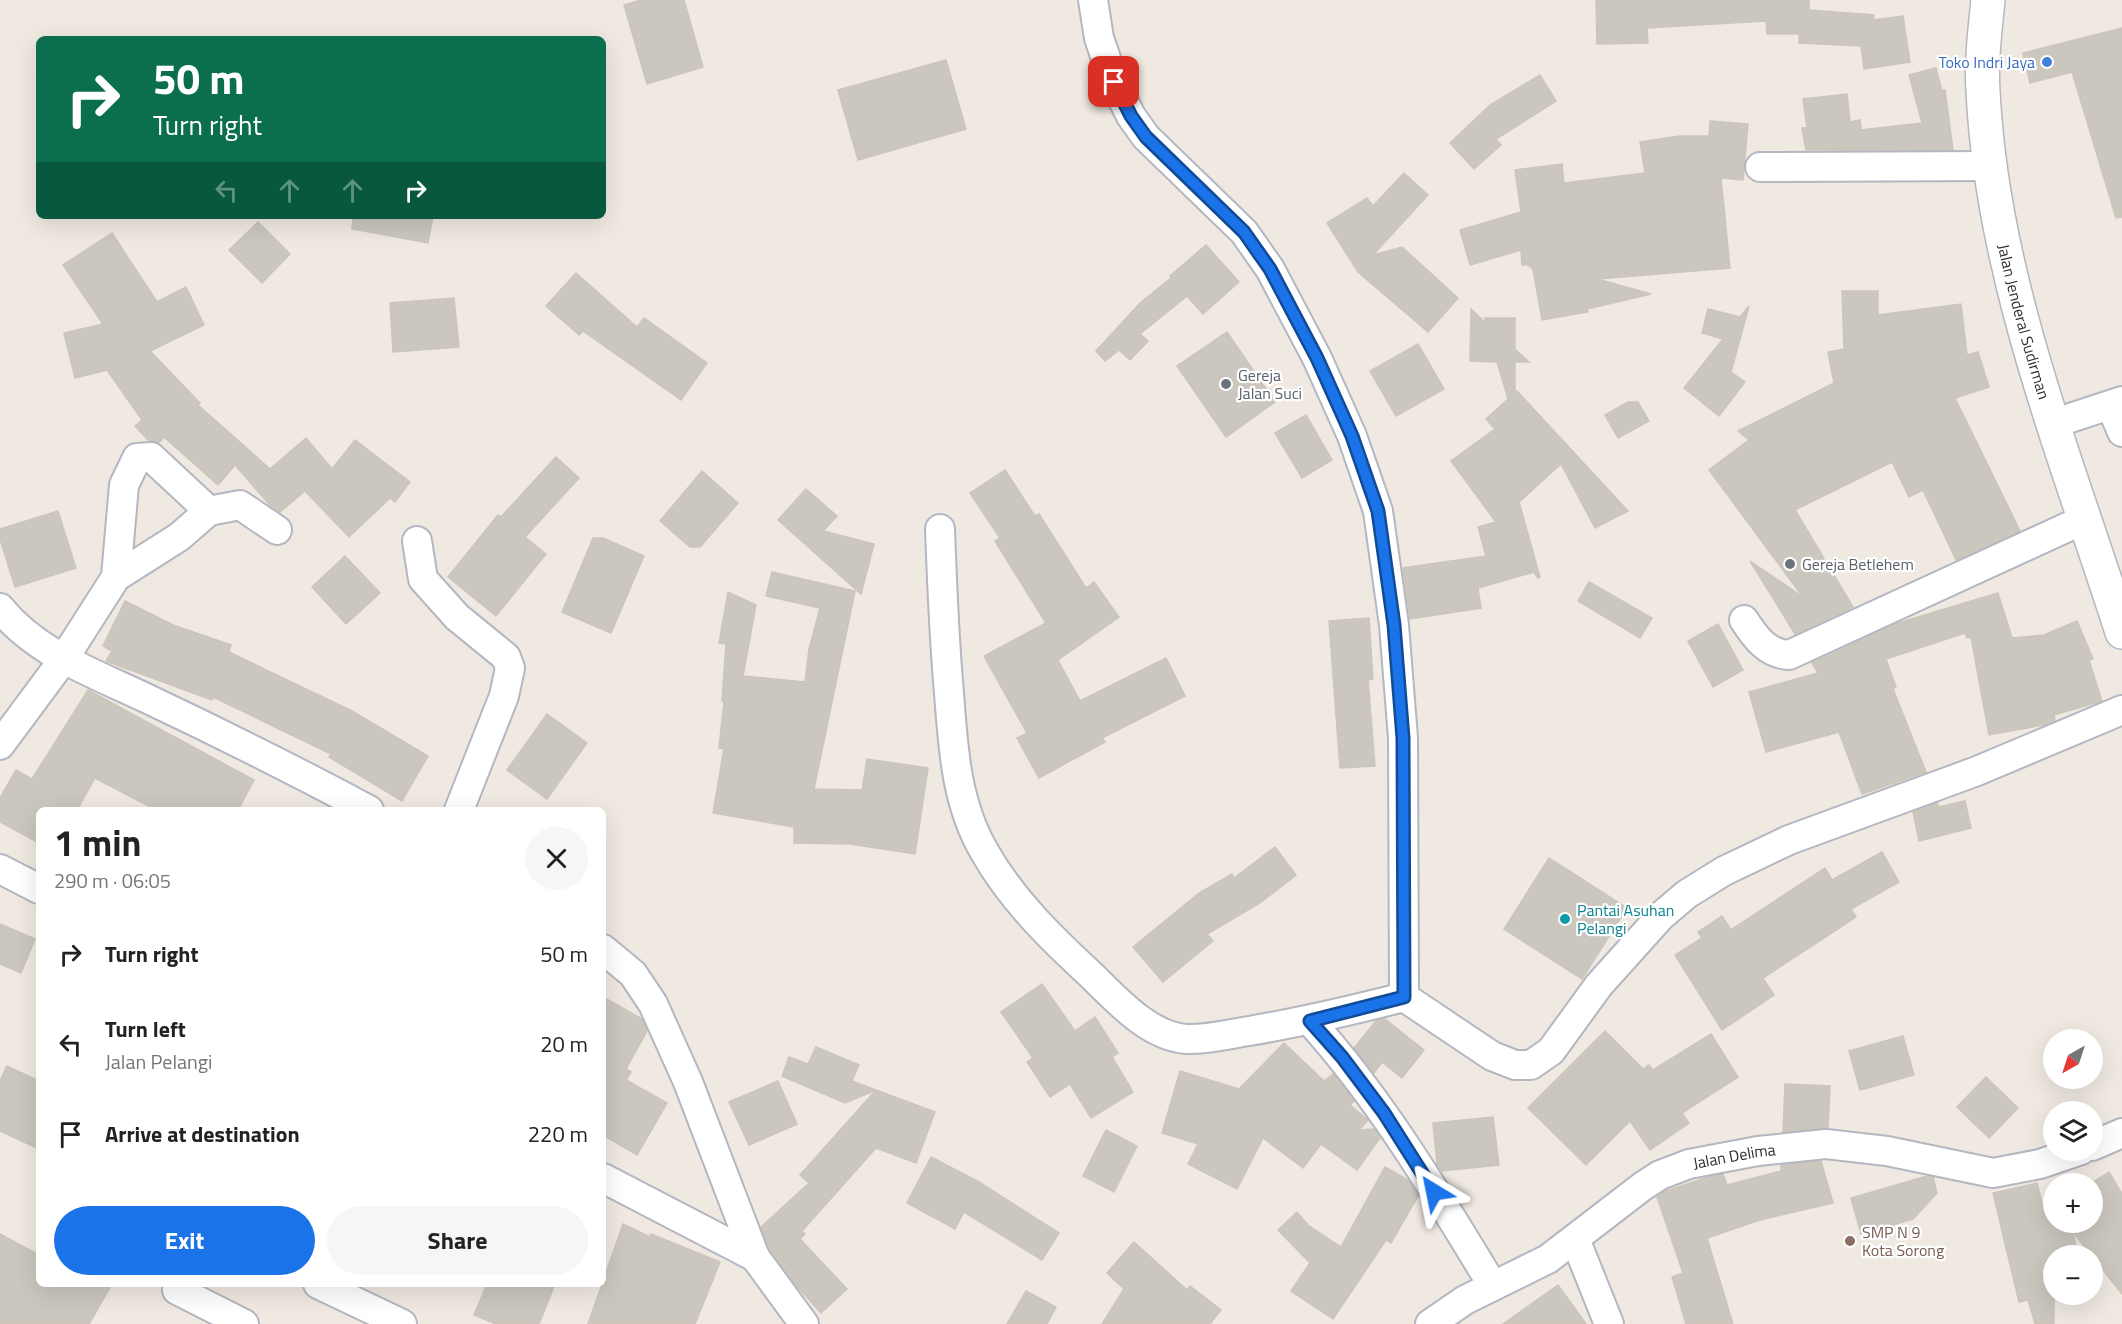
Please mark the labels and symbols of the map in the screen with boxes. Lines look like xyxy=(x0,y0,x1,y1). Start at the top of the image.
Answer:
place label: Toko Indri Jaya xyxy=(1938,50,2035,74)
marker: Toko Indri Jaya xyxy=(2040,55,2054,69)
pin xyxy=(1088,56,1139,107)
street label: Jalan Jenderal Sudirman xyxy=(1992,242,2056,402)
place label: Gereja Jalan Suci xyxy=(1238,363,1302,405)
marker: Gereja Jalan Suci xyxy=(1219,377,1233,391)
place label: Gereja Betlehem xyxy=(1802,552,1914,576)
marker: Gereja Betlehem xyxy=(1783,557,1797,571)
place label: Pantai Asuhan Pelangi xyxy=(1577,898,1674,940)
marker: Pantai Asuhan Pelangi xyxy=(1558,912,1572,926)
north arrow xyxy=(2043,1029,2103,1089)
street label: Jalan Delima xyxy=(1691,1137,1777,1175)
position arrow xyxy=(1402,1160,1466,1224)
place label: SMP N 9 Kota Sorong xyxy=(1862,1220,1944,1262)
marker: SMP N 9 Kota Sorong xyxy=(1843,1234,1857,1248)

